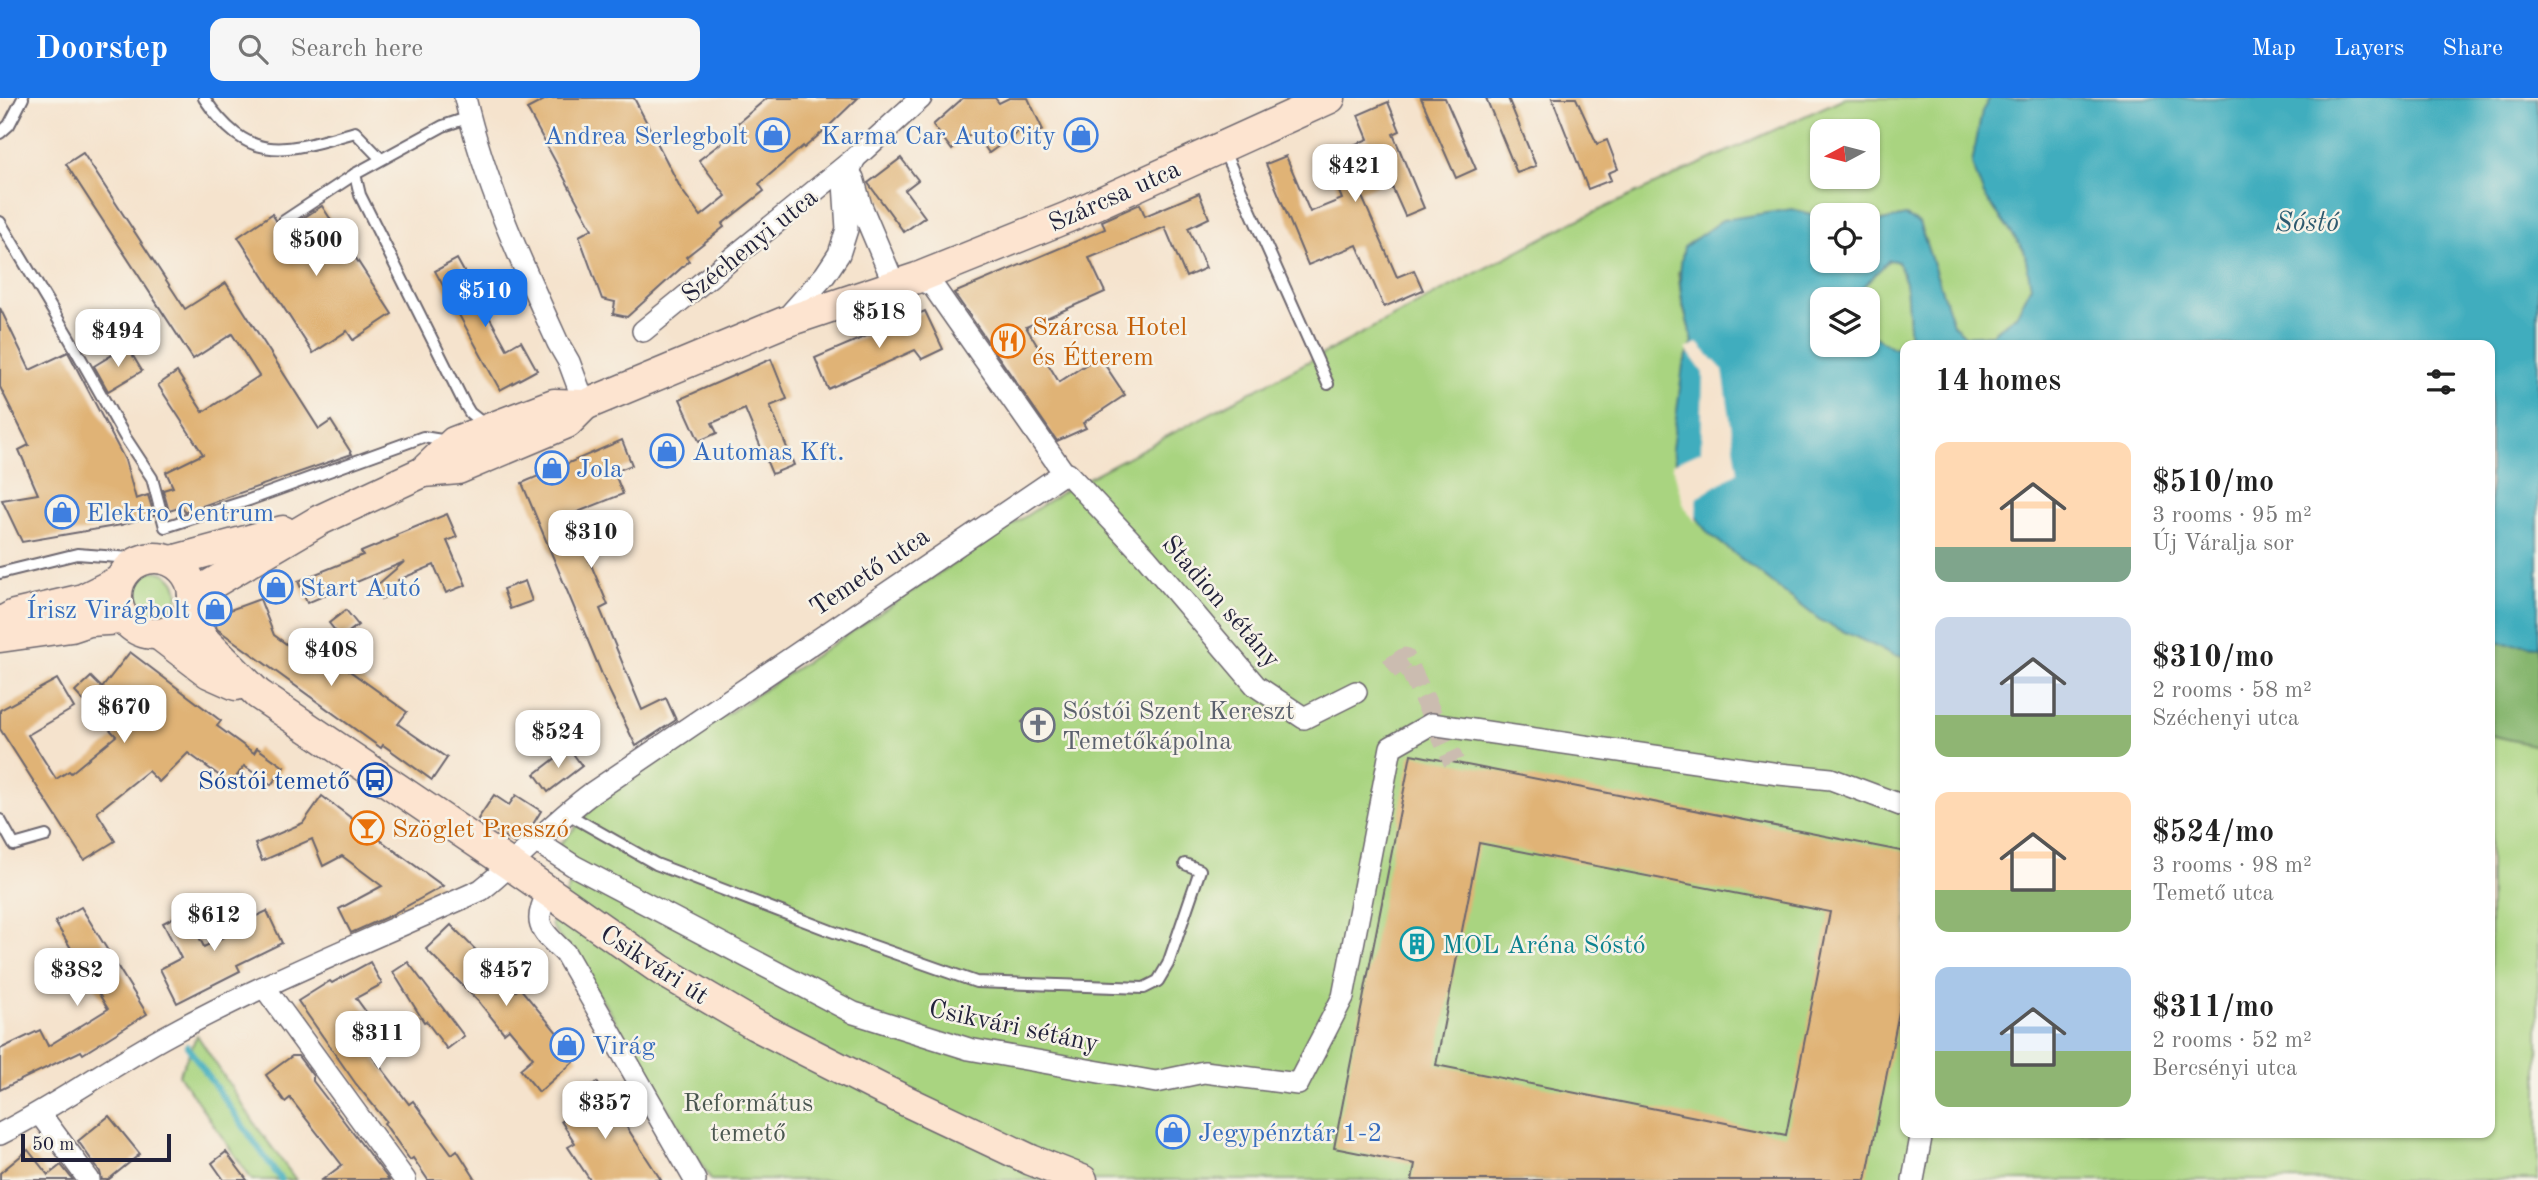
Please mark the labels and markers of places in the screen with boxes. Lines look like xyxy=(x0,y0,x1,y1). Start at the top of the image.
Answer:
shop icon: Andrea Serlegbolt xyxy=(754,116,792,154)
shop icon: Karma Car AutoCity xyxy=(1062,116,1100,154)
place label: Andrea Serlegbolt xyxy=(544,124,748,150)
place label: Karma Car AutoCity xyxy=(821,124,1056,150)
pin: $421 xyxy=(1314,144,1396,204)
pin: $500 xyxy=(275,218,357,278)
pin: $510 xyxy=(444,270,526,329)
pin: $518 xyxy=(838,290,920,350)
pin: $494 xyxy=(77,310,159,369)
place label: Szárcsa Hotel és Étterem xyxy=(1032,315,1187,371)
restaurant icon: Szárcsa Hotel és Étterem xyxy=(989,322,1027,360)
shop icon: Automas Kft. xyxy=(648,432,686,470)
place label: Automas Kft. xyxy=(692,440,844,466)
shop icon: Jola xyxy=(533,449,571,487)
place label: Jola xyxy=(576,457,623,483)
shop icon: Elektro Centrum xyxy=(43,493,81,531)
place label: Elektro Centrum xyxy=(86,501,274,527)
pin: $310 xyxy=(550,510,632,570)
shop icon: Start Autó xyxy=(257,568,295,606)
place label: Start Autó xyxy=(300,576,421,602)
shop icon: Írisz Virágbolt xyxy=(196,590,234,628)
place label: Írisz Virágbolt xyxy=(26,594,190,624)
pin: $408 xyxy=(290,628,372,688)
pin: $670 xyxy=(83,686,165,745)
place label: Sóstói Szent Kereszt Temetőkápolna xyxy=(1062,699,1295,755)
church icon: Sóstói Szent Kereszt Temetőkápolna xyxy=(1019,706,1057,744)
pin: $524 xyxy=(517,710,599,770)
bus stop icon: Sóstói temető xyxy=(356,761,394,799)
place label: Sóstói temető xyxy=(198,769,350,795)
bar icon: Szöglet Presszó xyxy=(348,809,386,847)
place label: Szöglet Presszó xyxy=(392,817,569,843)
pin: $612 xyxy=(173,894,255,953)
building icon: MOL Aréna Sóstó xyxy=(1398,925,1436,963)
place label: MOL Aréna Sóstó xyxy=(1442,933,1646,959)
pin: $382 xyxy=(36,948,118,1008)
pin: $457 xyxy=(465,948,547,1008)
pin: $311 xyxy=(337,1012,419,1071)
shop icon: Virág xyxy=(548,1026,586,1064)
place label: Virág xyxy=(592,1034,656,1060)
pin: $357 xyxy=(564,1082,646,1141)
shop icon: Jegypénztár 1-2 xyxy=(1154,1113,1192,1151)
place label: Jegypénztár 1-2 xyxy=(1198,1121,1382,1147)

